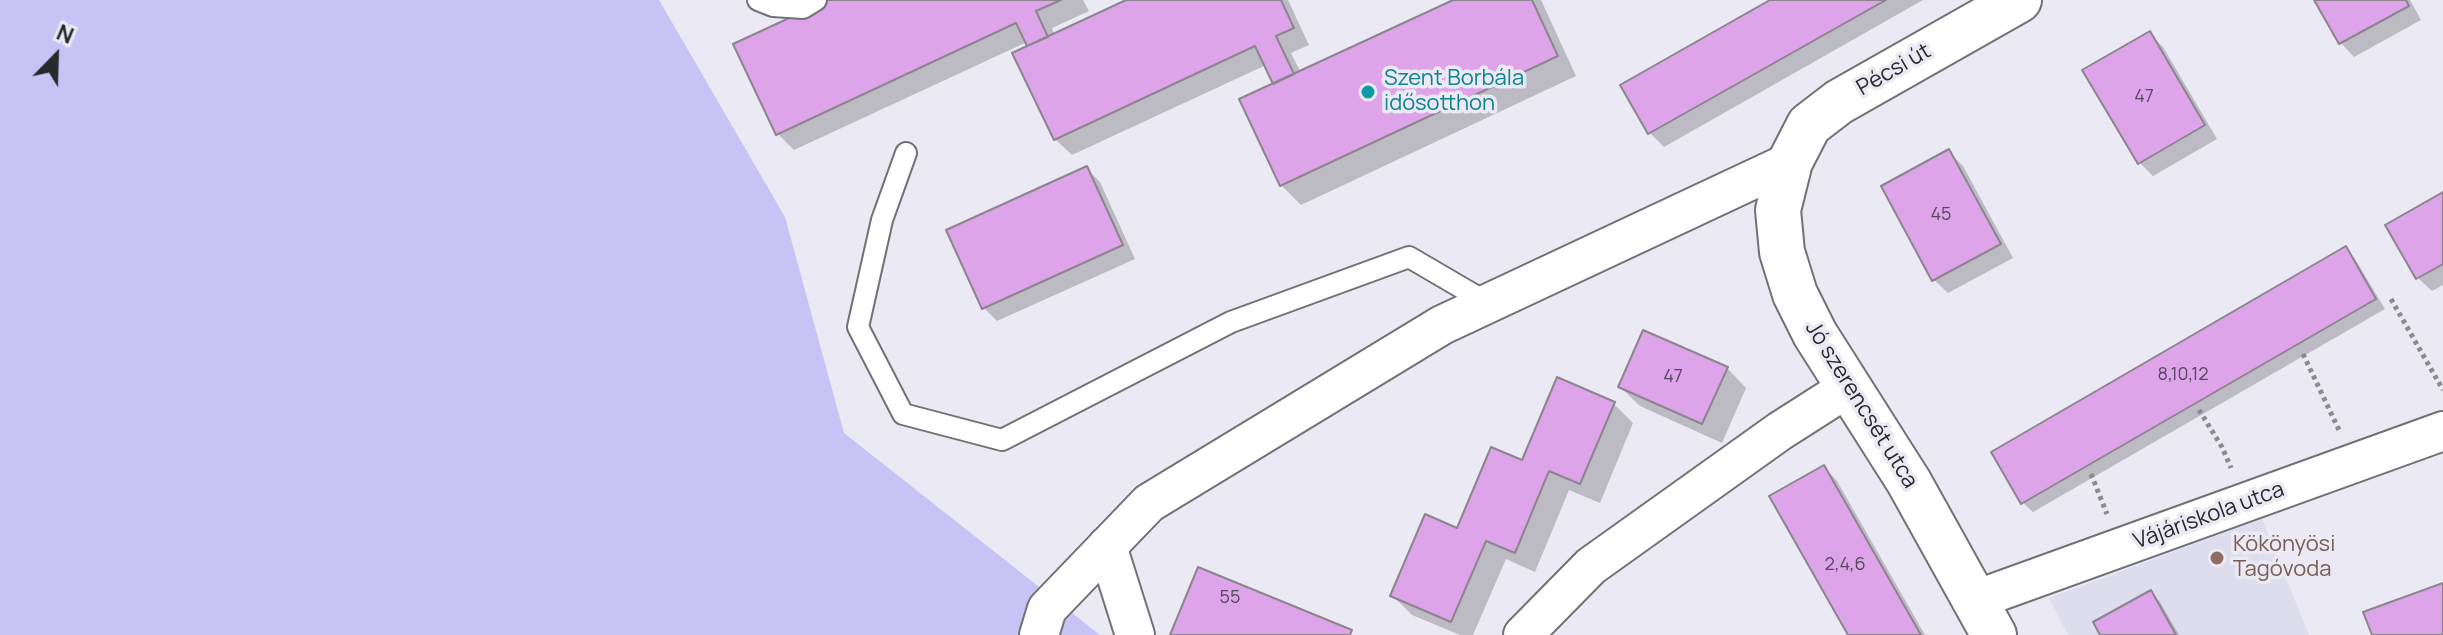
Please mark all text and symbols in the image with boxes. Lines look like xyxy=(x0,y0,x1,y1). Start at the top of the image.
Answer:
north arrow xyxy=(16,16,96,96)
text: N xyxy=(52,17,79,51)
street label: Pécsi út xyxy=(1852,38,1936,102)
place label: Szent Borbála idősotthon xyxy=(1384,66,1524,118)
marker: Szent Borbála idősotthon xyxy=(1359,83,1377,101)
house number: 47 xyxy=(2134,86,2154,108)
house number: 45 xyxy=(1930,204,1952,226)
street label: Jó szerencsét utca xyxy=(1799,317,1923,493)
house number: 8,10,12 xyxy=(2158,364,2208,386)
house number: 47 xyxy=(1663,366,1683,388)
street label: Vájáriskola utca xyxy=(2130,477,2288,555)
place label: Kökönyösi Tagóvoda xyxy=(2233,532,2335,584)
marker: Kökönyösi Tagóvoda xyxy=(2208,549,2226,567)
house number: 2,4,6 xyxy=(1824,554,1866,576)
house number: 55 xyxy=(1220,587,1240,609)

